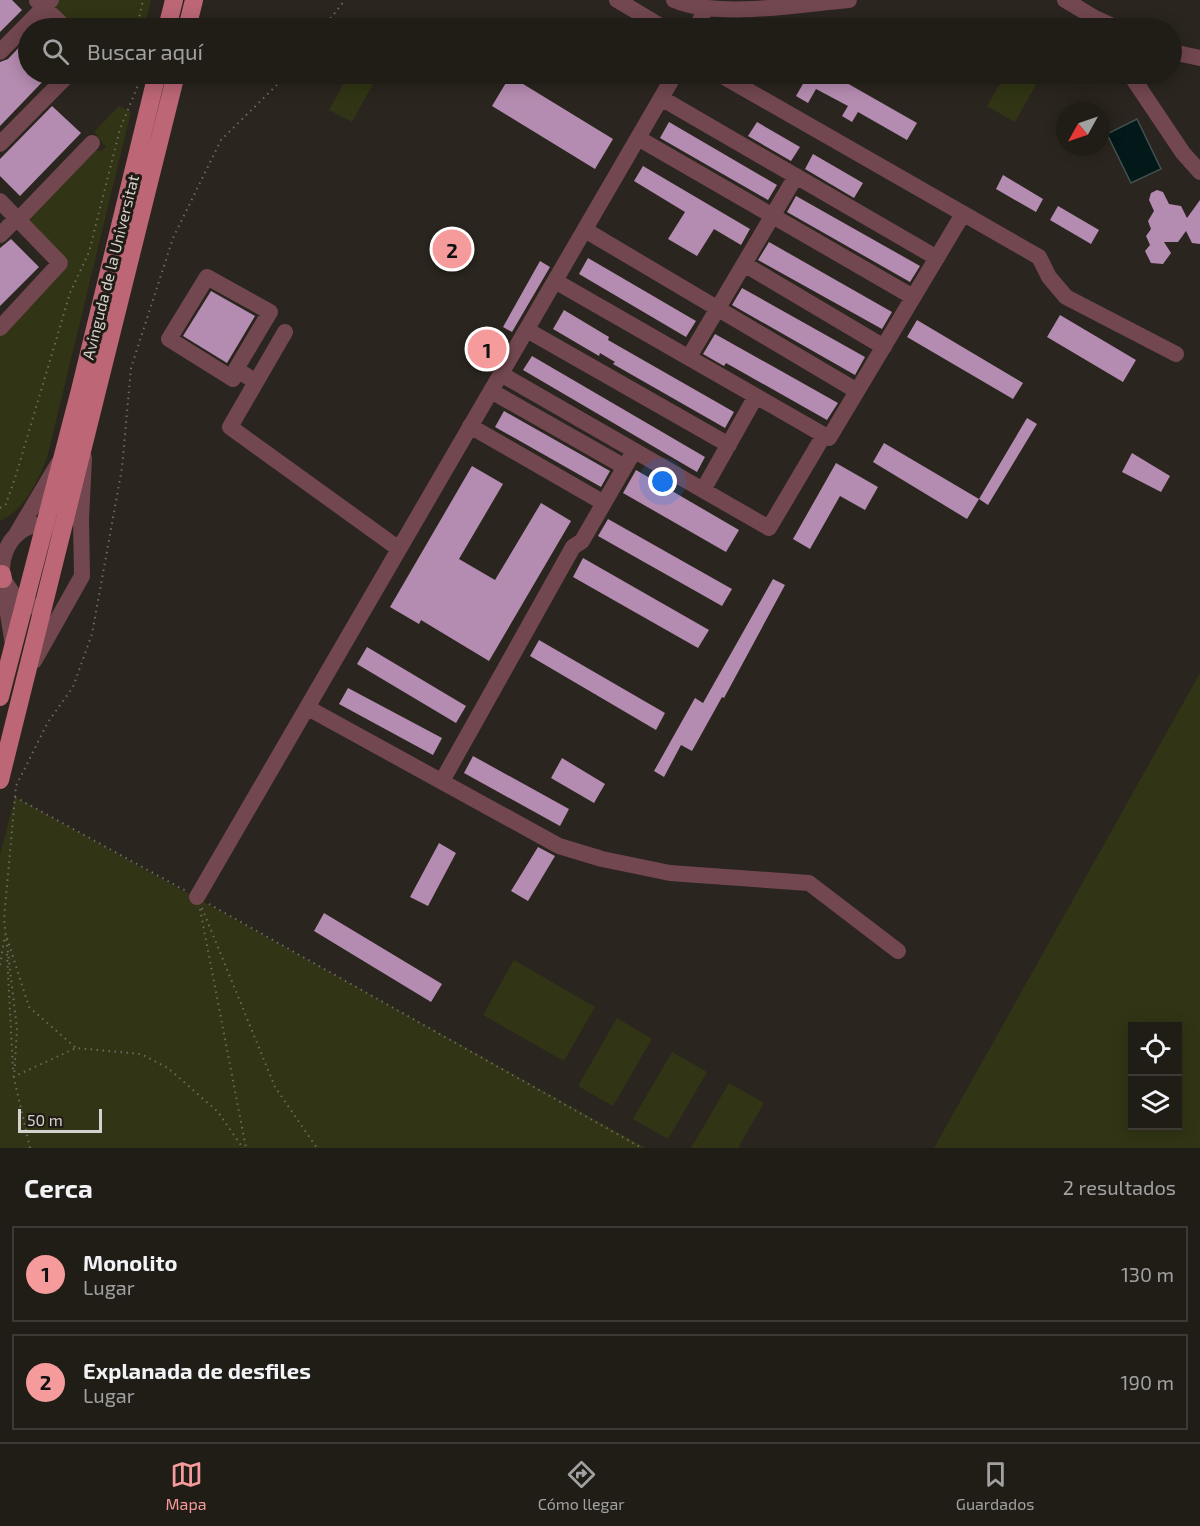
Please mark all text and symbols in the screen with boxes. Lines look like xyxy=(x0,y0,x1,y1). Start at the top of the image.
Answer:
search box xyxy=(18,18,1182,84)
icon: search xyxy=(39,35,72,68)
text: Buscar aquí xyxy=(87,38,203,64)
north arrow xyxy=(1056,102,1110,156)
street label: Avinguda de la Universitat xyxy=(78,173,142,361)
pin: 2 xyxy=(432,226,472,272)
pin: 1 xyxy=(468,326,506,372)
your location xyxy=(648,467,677,496)
map controls xyxy=(1128,1022,1182,1130)
button: locate xyxy=(1128,1022,1182,1076)
button: layers xyxy=(1128,1076,1182,1130)
scale bar xyxy=(18,1106,102,1134)
text: 50 m xyxy=(27,1110,63,1129)
text: Cerca xyxy=(24,1172,93,1203)
text: 2 resultados xyxy=(1063,1175,1176,1199)
text: Monolito xyxy=(83,1249,178,1275)
text: 1 xyxy=(41,1262,50,1286)
text: 130 m xyxy=(1121,1262,1174,1286)
text: Lugar xyxy=(83,1275,135,1299)
text: Explanada de desfiles xyxy=(83,1357,311,1383)
text: 2 xyxy=(40,1370,51,1394)
text: 190 m xyxy=(1121,1370,1174,1394)
text: Lugar xyxy=(83,1383,135,1407)
tab: Mapa xyxy=(166,1458,206,1513)
tab: Cómo llegar xyxy=(538,1458,625,1513)
tab: Guardados xyxy=(956,1458,1034,1513)

